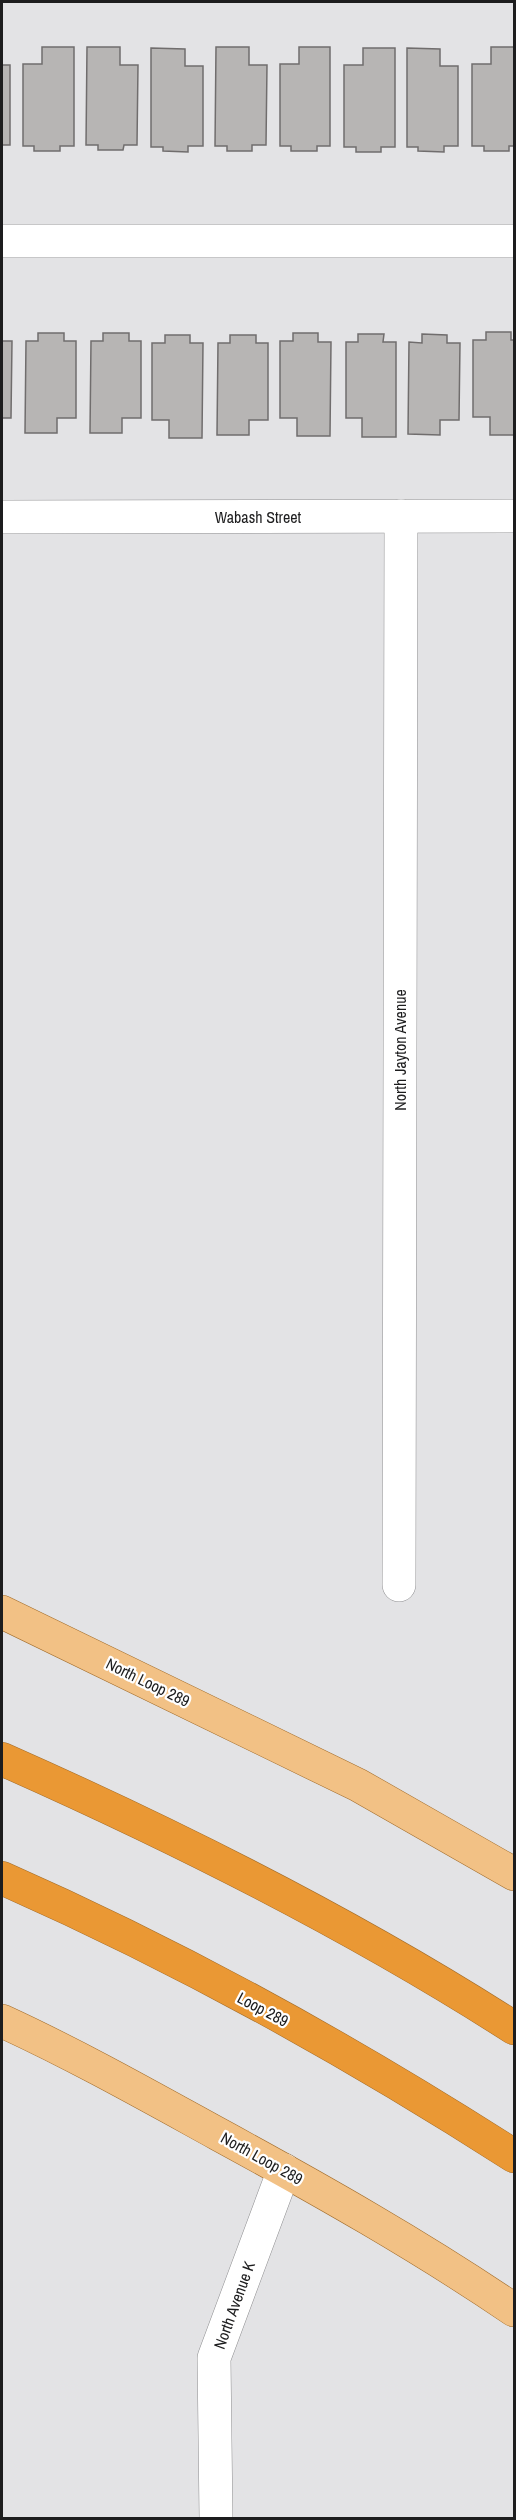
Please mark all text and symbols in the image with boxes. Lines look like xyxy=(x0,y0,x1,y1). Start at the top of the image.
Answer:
street label: Wabash Street xyxy=(215,506,301,528)
street label: North Jayton Avenue xyxy=(389,989,411,1111)
street label: North Loop 289 xyxy=(103,1652,193,1712)
street label: Loop 289 xyxy=(234,1986,292,2032)
street label: North Loop 289 xyxy=(217,2126,307,2190)
street label: North Avenue K xyxy=(208,2258,260,2352)

